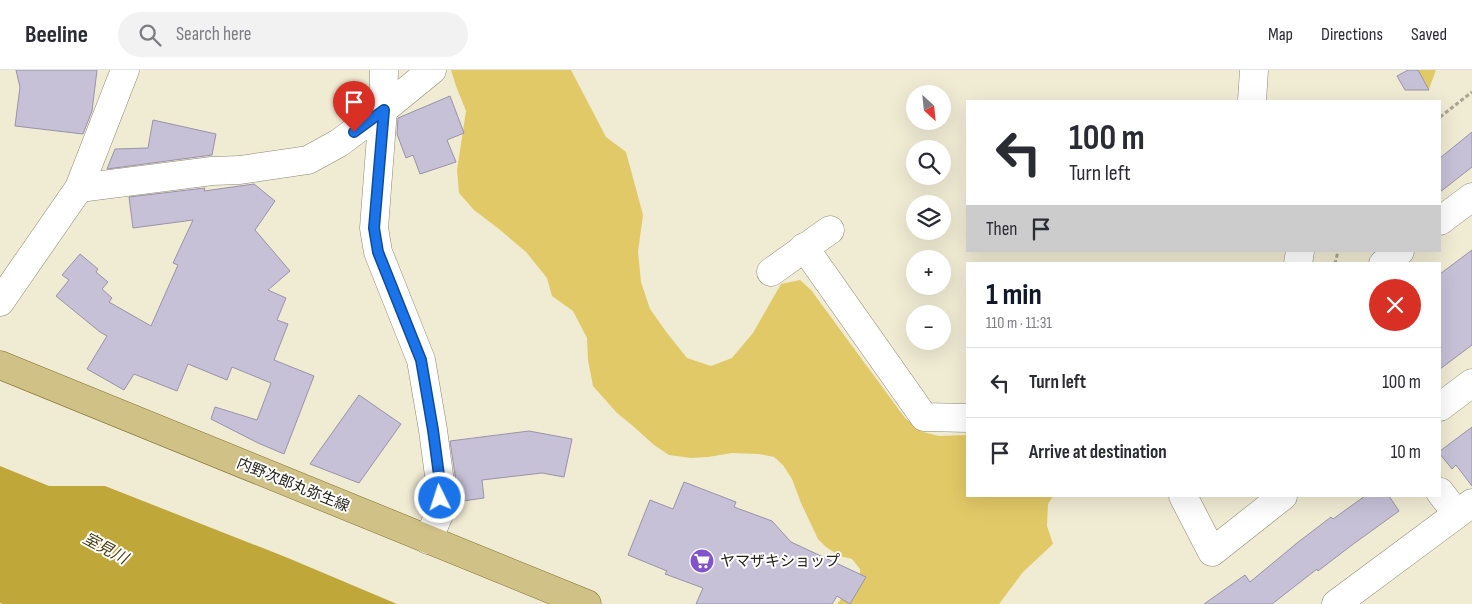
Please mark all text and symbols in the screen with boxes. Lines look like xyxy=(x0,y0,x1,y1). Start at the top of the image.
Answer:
search box xyxy=(118,12,468,57)
text: Beeline xyxy=(25,20,88,49)
icon: search xyxy=(136,21,164,49)
text: Search here xyxy=(176,23,251,46)
text: Map xyxy=(1268,24,1293,45)
text: Directions xyxy=(1321,24,1383,45)
text: Saved xyxy=(1411,24,1447,45)
pin xyxy=(333,81,375,132)
north arrow xyxy=(906,85,951,130)
map controls xyxy=(906,85,951,350)
icon: arrive xyxy=(340,88,368,116)
text: 100 m xyxy=(1069,117,1145,160)
icon: left xyxy=(986,120,1051,185)
button: search xyxy=(906,140,951,185)
text: Turn left xyxy=(1069,160,1131,187)
button: layers xyxy=(906,195,951,240)
icon: arrive xyxy=(1027,215,1055,243)
text: Then xyxy=(986,218,1017,241)
button: + xyxy=(906,250,951,295)
text: 1 min xyxy=(986,277,1042,313)
button: close xyxy=(1369,279,1421,331)
button: − xyxy=(906,305,951,350)
text: 110 m · 11:31 xyxy=(986,314,1052,333)
icon: left xyxy=(986,369,1014,397)
text: Turn left xyxy=(1029,371,1086,394)
text: 100 m xyxy=(1382,371,1421,394)
icon: arrive xyxy=(986,439,1014,467)
text: Arrive at destination xyxy=(1029,441,1167,464)
text: 10 m xyxy=(1391,441,1421,464)
street label: 内野次郎丸弥生線 xyxy=(234,454,352,516)
position arrow xyxy=(413,471,465,523)
water label: 室見川 xyxy=(79,529,132,570)
supermarket icon: ヤマザキショップ xyxy=(689,548,715,574)
place label: ヤマザキショップ xyxy=(720,552,840,571)

